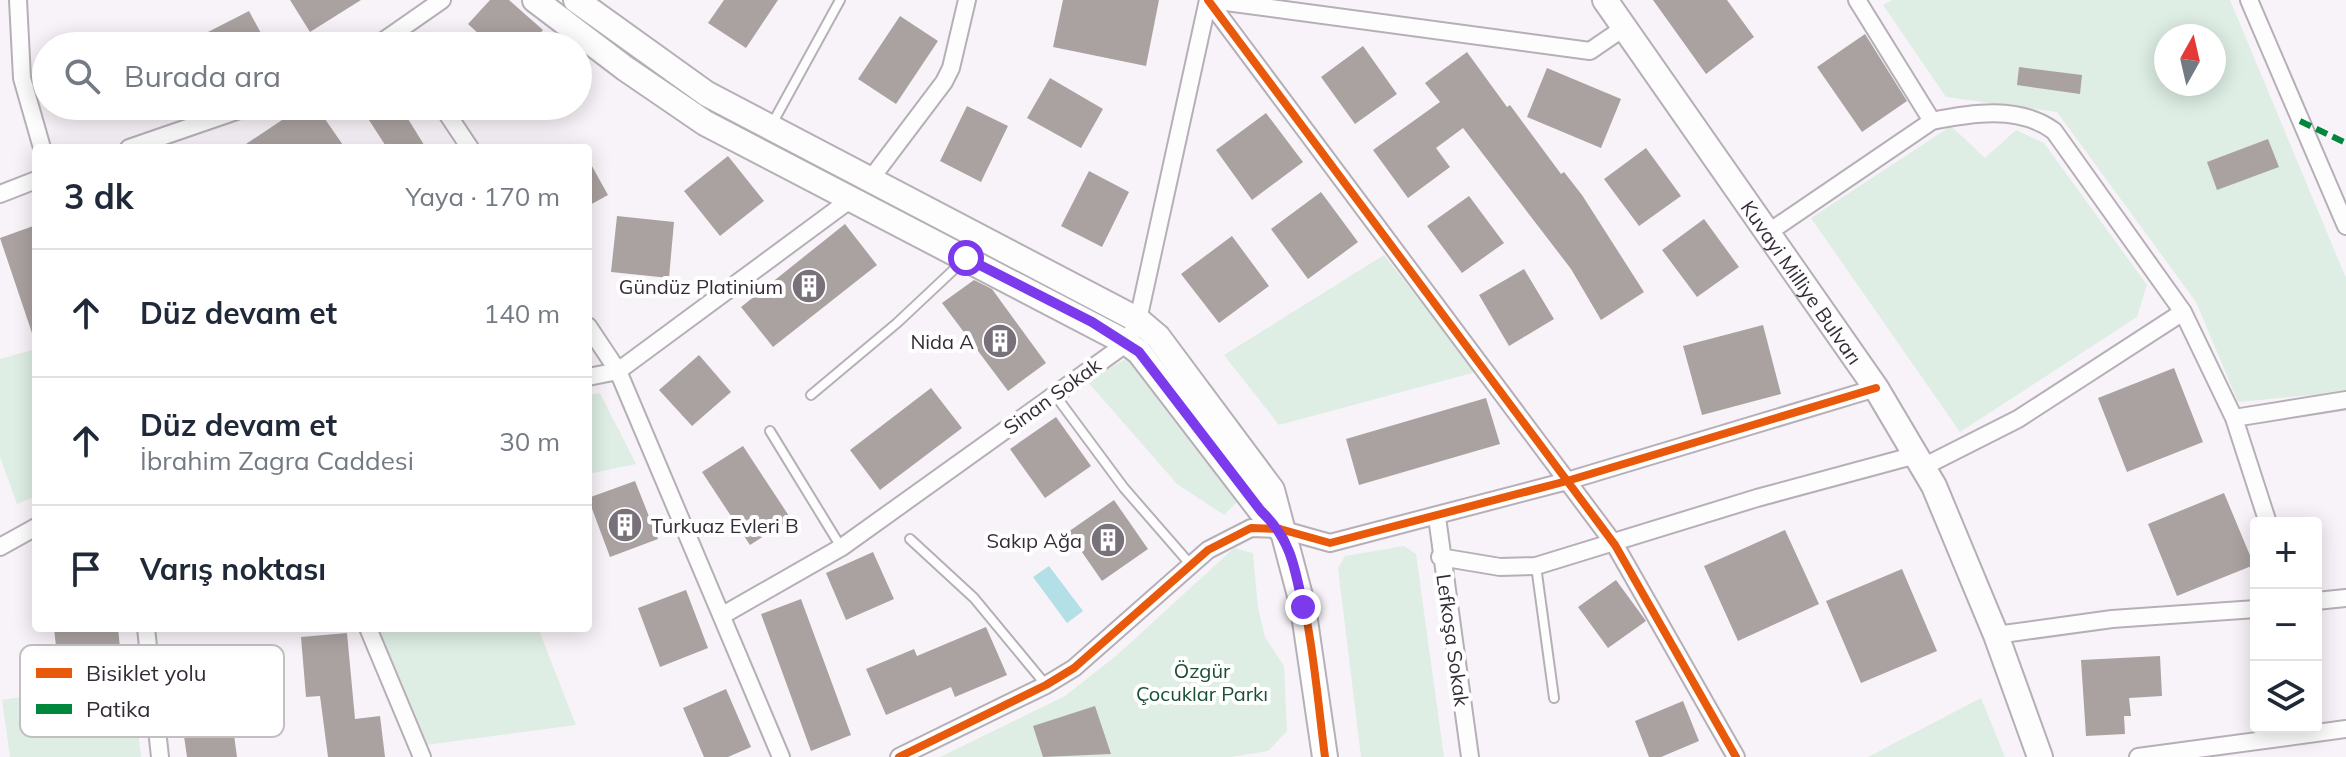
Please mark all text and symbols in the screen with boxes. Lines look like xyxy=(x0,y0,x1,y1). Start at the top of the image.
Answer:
north arrow xyxy=(2154,24,2226,96)
search box xyxy=(32,32,592,120)
icon: search xyxy=(60,54,104,98)
text: Burada ara xyxy=(124,57,281,95)
text: 3 dk xyxy=(64,175,134,218)
text: Yaya · 170 m xyxy=(406,180,560,213)
street label: Kuvayi Milliye Bulvarı xyxy=(1736,195,1868,369)
route start xyxy=(948,240,984,276)
building icon: Gündüz Platinium xyxy=(790,267,828,305)
place label: Gündüz Platinium xyxy=(619,274,783,299)
icon: ahead xyxy=(64,291,108,335)
text: Düz devam et xyxy=(140,294,337,332)
text: 140 m xyxy=(484,297,560,330)
building icon: Nida A xyxy=(981,322,1019,360)
place label: Nida A xyxy=(910,329,974,354)
street label: Sinan Sokak xyxy=(998,352,1106,440)
text: Düz devam et xyxy=(140,406,337,444)
icon: ahead xyxy=(64,419,108,463)
text: 30 m xyxy=(499,425,560,458)
text: İbrahim Zagra Caddesi xyxy=(140,444,414,477)
building icon: Turkuaz Evleri B xyxy=(606,506,644,544)
place label: Turkuaz Evleri B xyxy=(651,513,799,538)
map controls xyxy=(2250,517,2322,733)
button: + xyxy=(2250,517,2322,589)
building icon: Sakıp Ağa xyxy=(1089,521,1127,559)
place label: Sakıp Ağa xyxy=(987,528,1082,553)
icon: arrive xyxy=(64,547,108,591)
text: Varış noktası xyxy=(140,550,326,588)
street label: Lefkoşa Sokak xyxy=(1431,572,1475,708)
route end xyxy=(1285,589,1321,625)
button: − xyxy=(2250,589,2322,661)
legend xyxy=(20,645,284,737)
park label: Özgür Çocuklar Parkı xyxy=(1136,658,1268,706)
text: Bisiklet yolu xyxy=(86,659,206,687)
button: layers xyxy=(2250,661,2322,733)
text: Patika xyxy=(86,695,150,723)

